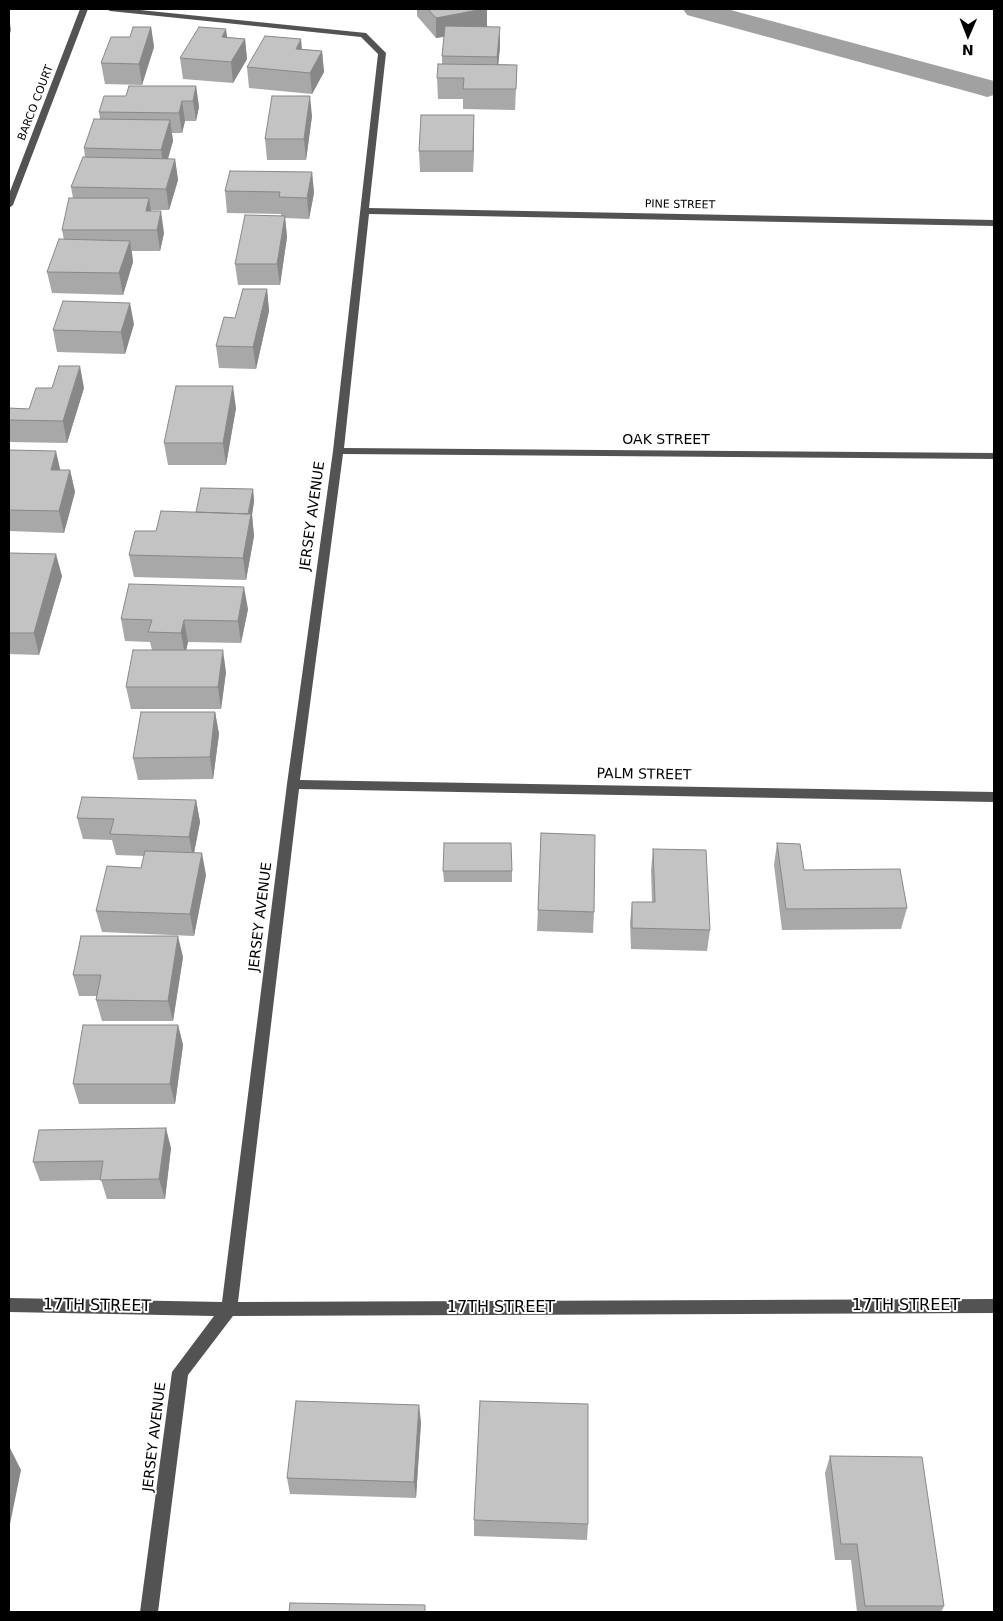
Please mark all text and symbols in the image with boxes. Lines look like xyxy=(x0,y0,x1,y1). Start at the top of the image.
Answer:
north arrow xyxy=(943,10,993,60)
text: N xyxy=(962,42,974,58)
street label: BARCO COURT xyxy=(16,63,56,143)
street label: PINE STREET xyxy=(645,198,715,212)
street label: OAK STREET xyxy=(622,432,710,448)
street label: JERSEY AVENUE xyxy=(297,460,329,572)
street label: PALM STREET xyxy=(596,766,692,784)
street label: JERSEY AVENUE xyxy=(246,861,276,973)
street label: 17TH STREET xyxy=(43,1295,151,1317)
street label: 17TH STREET xyxy=(852,1296,960,1316)
street label: 17TH STREET xyxy=(447,1298,555,1318)
street label: JERSEY AVENUE xyxy=(140,1381,170,1493)

